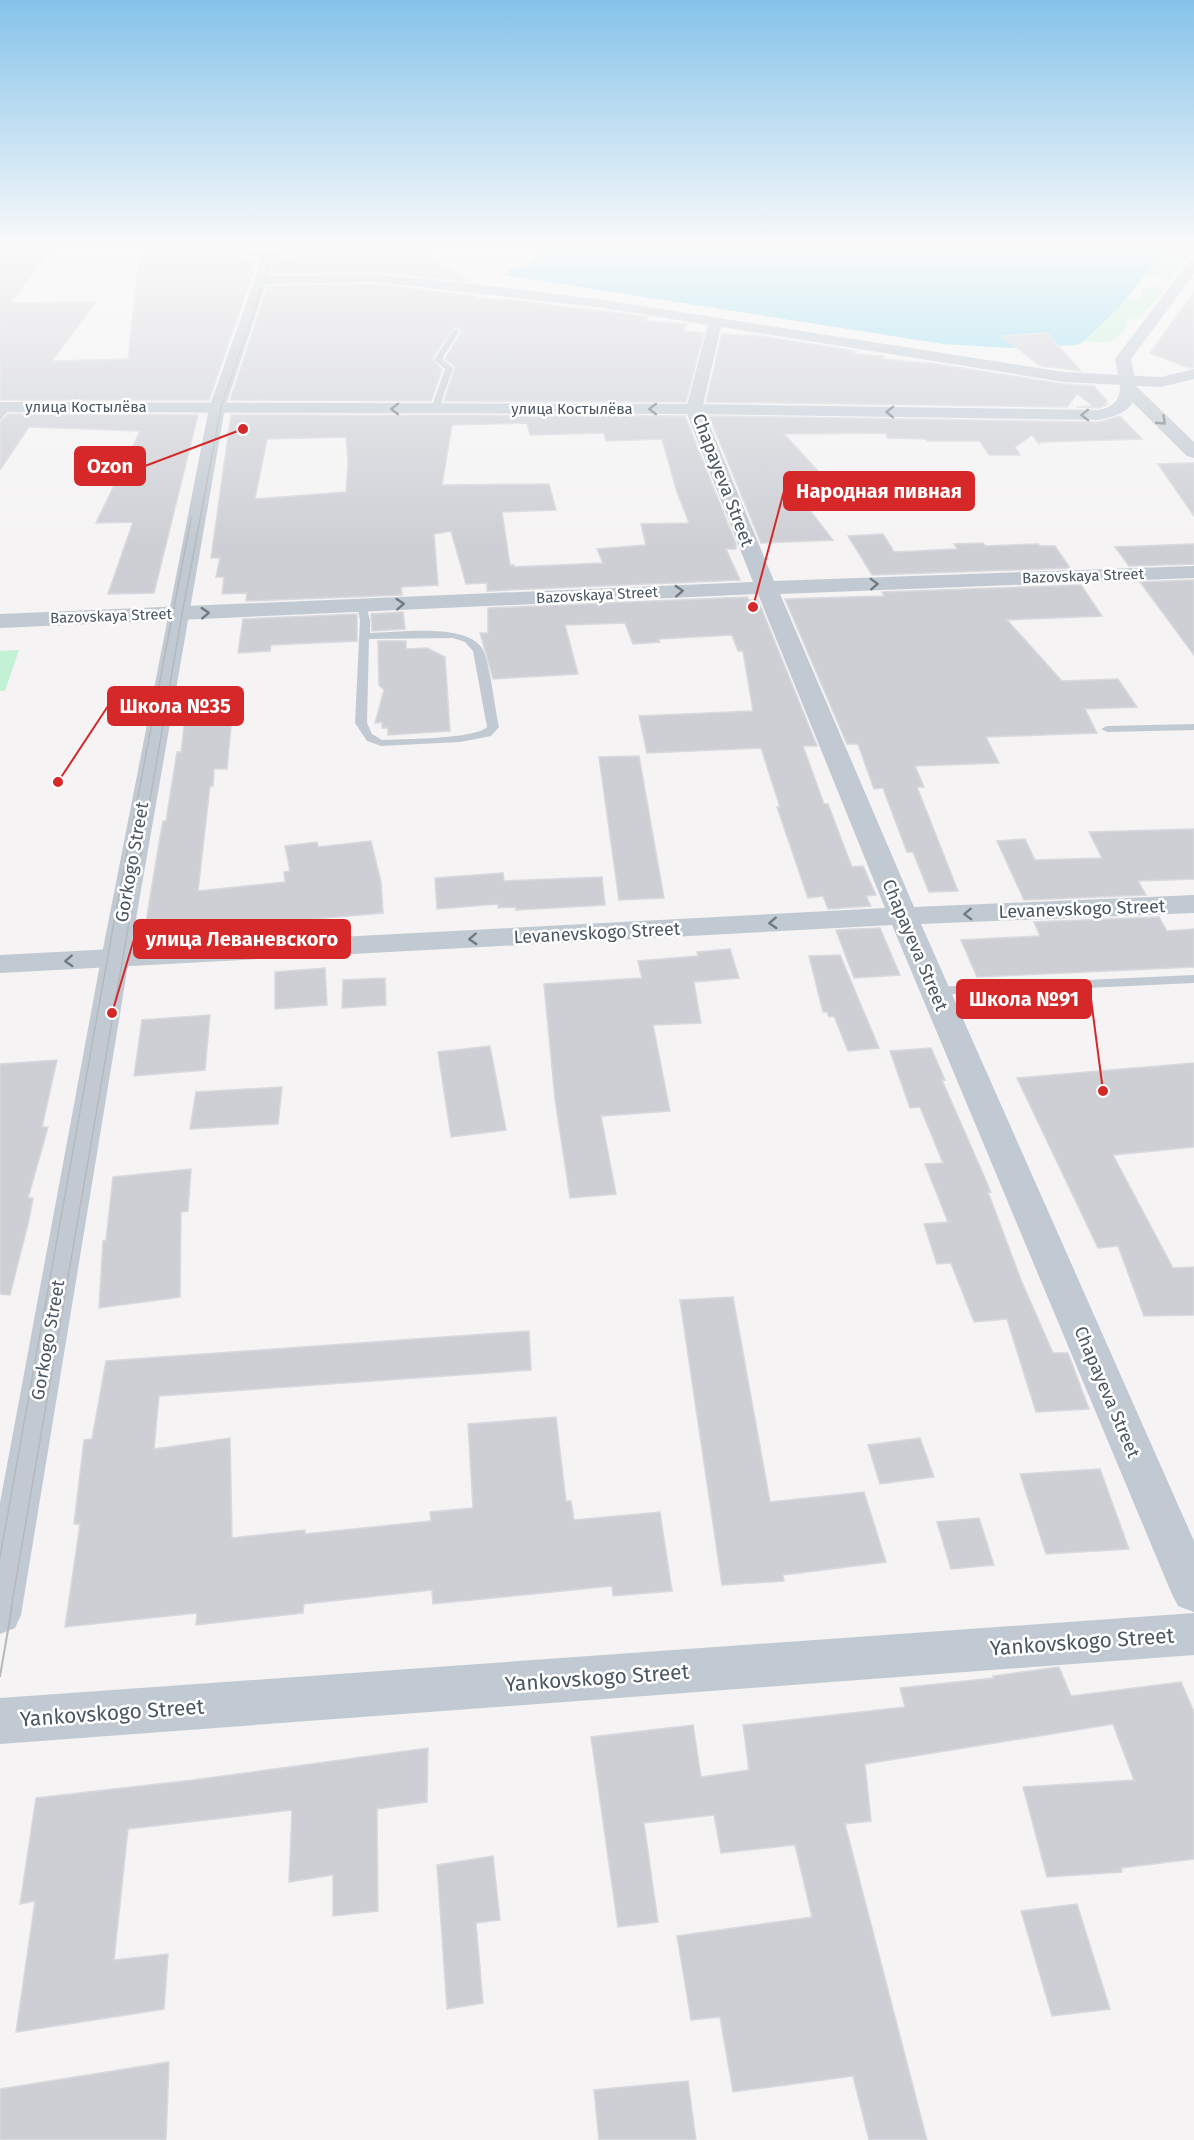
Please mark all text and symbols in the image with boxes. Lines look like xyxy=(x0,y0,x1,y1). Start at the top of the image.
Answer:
street label: улица Костылёва xyxy=(25,398,147,416)
street label: улица Костылёва xyxy=(511,400,633,418)
one-way arrow xyxy=(391,403,400,415)
one-way arrow xyxy=(649,403,658,415)
one-way arrow xyxy=(886,406,895,419)
one-way arrow xyxy=(1081,409,1090,422)
street label: Chapayeva Street xyxy=(688,410,759,550)
one-way arrow xyxy=(1155,414,1166,425)
callout: Ozon xyxy=(75,447,145,485)
text: Ozon xyxy=(87,454,133,478)
callout: Народная пивная xyxy=(784,472,974,510)
text: Народная пивная xyxy=(796,479,962,503)
street label: Bazovskaya Street xyxy=(1022,565,1145,587)
one-way arrow xyxy=(869,577,878,590)
street label: Bazovskaya Street xyxy=(536,583,659,607)
one-way arrow xyxy=(674,585,683,598)
one-way arrow xyxy=(396,597,405,610)
street label: Bazovskaya Street xyxy=(50,605,173,627)
one-way arrow xyxy=(201,606,210,619)
callout: Школа №35 xyxy=(108,687,243,725)
text: Школа №35 xyxy=(119,694,231,718)
street label: Gorkogo Street xyxy=(111,800,153,924)
street label: Chapayeva Street xyxy=(877,876,953,1015)
street label: Levanevskogo Street xyxy=(998,895,1166,923)
one-way arrow xyxy=(963,907,972,920)
one-way arrow xyxy=(768,917,777,930)
street label: Levanevskogo Street xyxy=(513,918,681,948)
callout: улица Леваневского xyxy=(134,920,350,958)
text: улица Леваневского xyxy=(145,927,339,951)
one-way arrow xyxy=(469,933,478,946)
one-way arrow xyxy=(64,954,73,967)
callout: Школа №91 xyxy=(957,980,1091,1018)
text: Школа №91 xyxy=(969,987,1079,1011)
street label: Gorkogo Street xyxy=(27,1278,69,1402)
street label: Chapayeva Street xyxy=(1069,1323,1145,1462)
street label: Yankovskogo Street xyxy=(989,1623,1175,1661)
street label: Yankovskogo Street xyxy=(504,1659,690,1697)
street label: Yankovskogo Street xyxy=(19,1694,205,1732)

